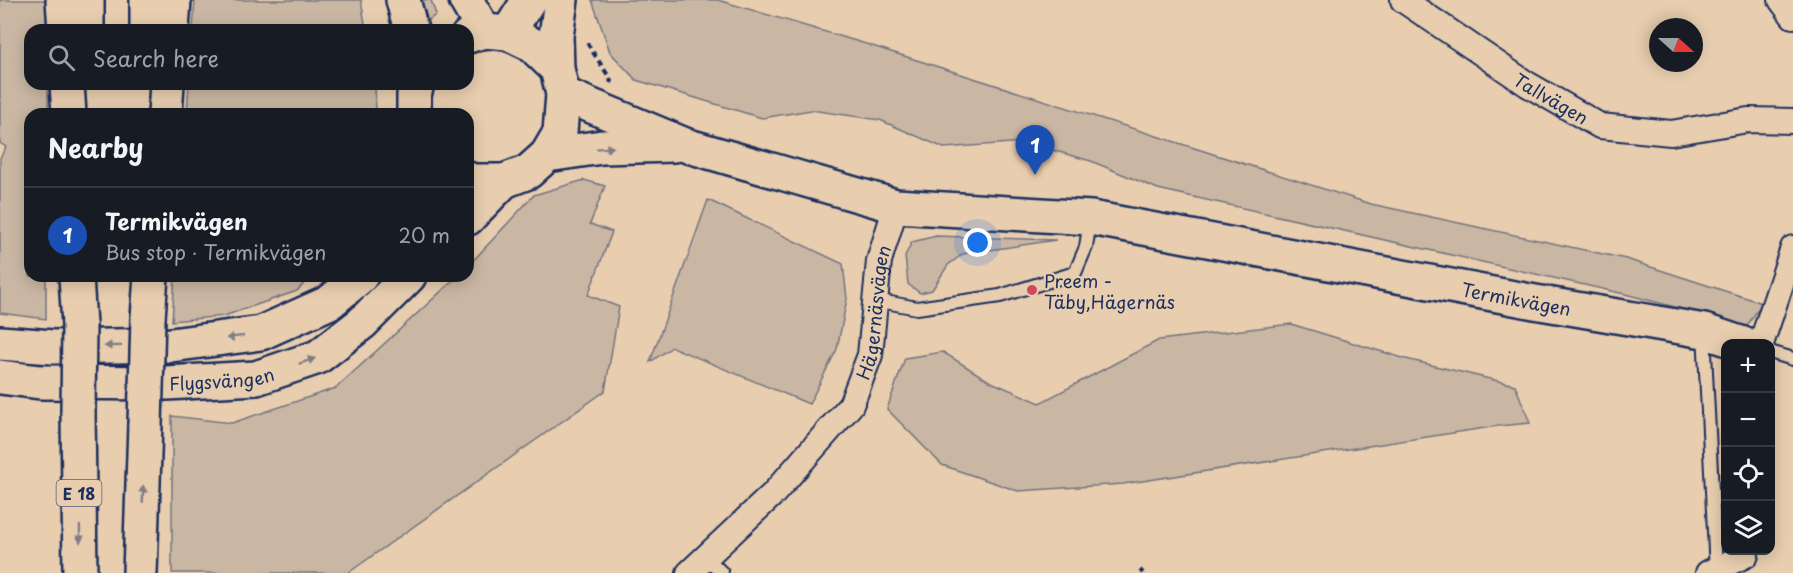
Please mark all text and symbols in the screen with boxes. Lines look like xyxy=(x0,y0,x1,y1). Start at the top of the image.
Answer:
north arrow xyxy=(1649,18,1703,72)
search box xyxy=(24,24,474,90)
icon: search xyxy=(45,41,78,74)
text: Search here xyxy=(93,41,219,74)
street label: Tallvägen xyxy=(1509,66,1594,130)
pin: 1 xyxy=(1016,126,1054,175)
text: Nearby xyxy=(48,128,143,167)
one-way arrow xyxy=(595,143,614,152)
text: Termikvägen xyxy=(105,204,248,237)
text: 1 xyxy=(63,220,72,250)
text: 20 m xyxy=(398,220,450,250)
your location xyxy=(963,228,992,257)
text: Bus stop · Termikvägen xyxy=(105,237,326,267)
street label: Hägernäsvägen xyxy=(848,241,897,383)
place label: Preem - Täby,Hägernäs xyxy=(1044,267,1175,315)
street label: Termikvägen xyxy=(1459,275,1573,321)
marker: Preem - Täby,Hägernäs xyxy=(1025,283,1039,297)
one-way arrow xyxy=(225,332,244,341)
map controls xyxy=(1721,339,1775,555)
button: + xyxy=(1721,339,1775,393)
one-way arrow xyxy=(103,341,122,350)
one-way arrow xyxy=(298,355,316,365)
street label: Flygsvängen xyxy=(168,359,277,396)
button: − xyxy=(1721,393,1775,447)
button: locate xyxy=(1721,447,1775,501)
road number: E 18 xyxy=(56,480,101,506)
one-way arrow xyxy=(138,484,147,503)
button: layers xyxy=(1721,501,1775,555)
one-way arrow xyxy=(75,524,84,543)

